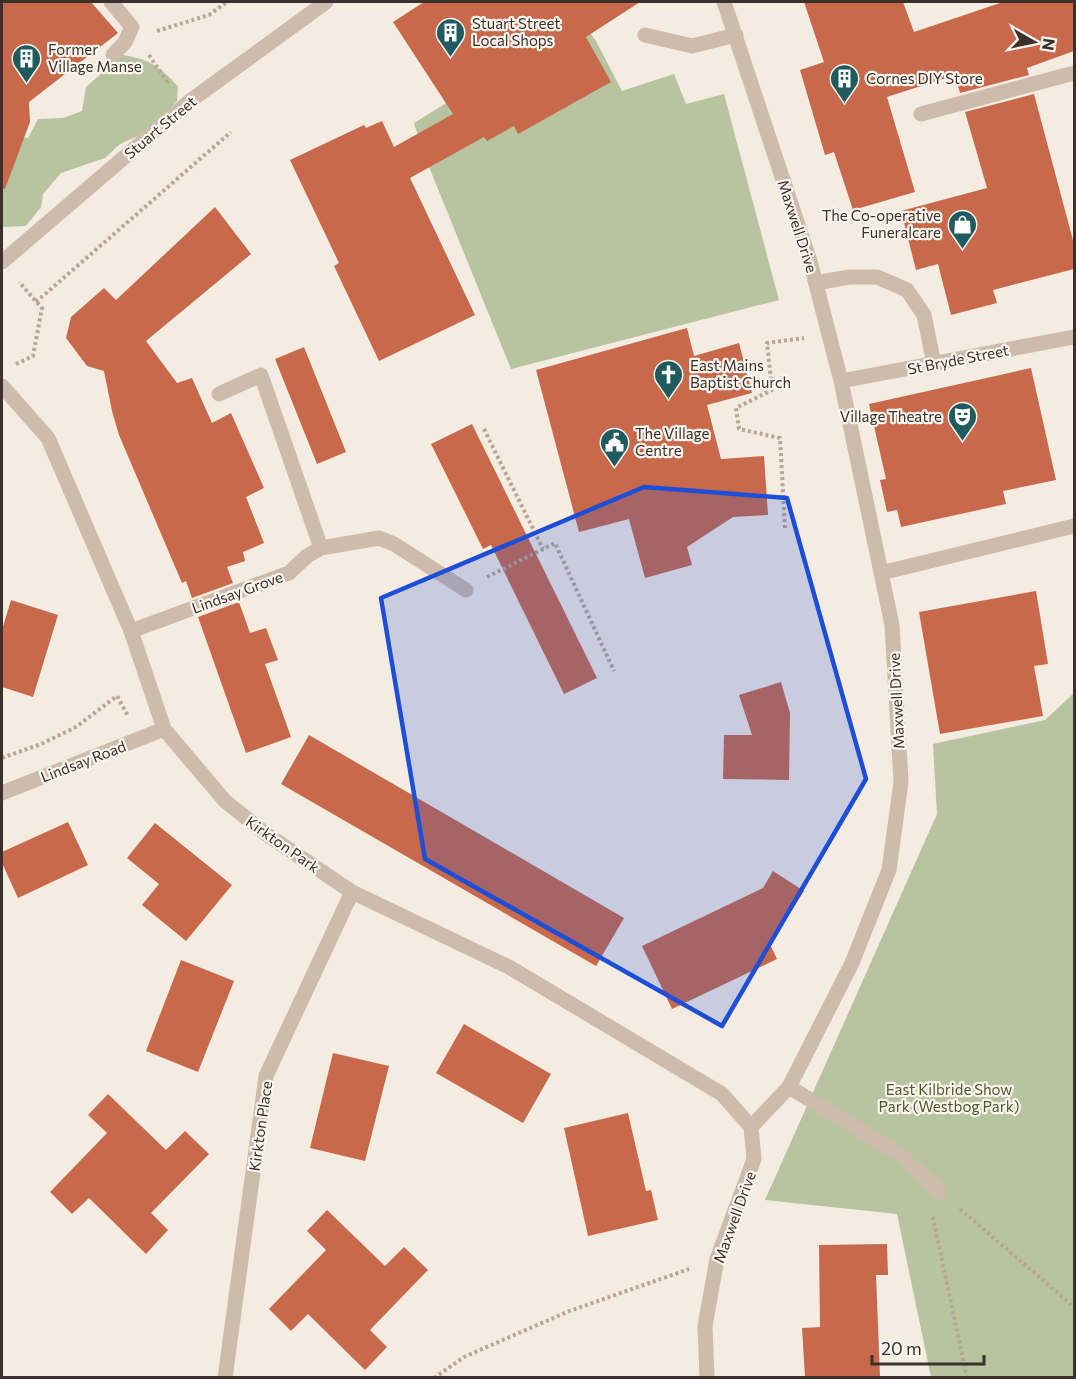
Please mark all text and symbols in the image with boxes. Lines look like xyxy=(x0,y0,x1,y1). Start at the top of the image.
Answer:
north arrow xyxy=(1004,12,1064,72)
place label: Stuart Street Local Shops xyxy=(472,14,560,49)
building icon: Stuart Street Local Shops xyxy=(435,16,467,58)
text: N xyxy=(1039,37,1060,52)
place label: Former Village Manse xyxy=(48,40,142,75)
building icon: Former Village Manse xyxy=(11,42,43,84)
building icon: Cornes DIY Store xyxy=(829,62,861,104)
place label: Cornes DIY Store xyxy=(866,69,983,87)
street label: Stuart Street xyxy=(120,92,200,162)
street label: Maxwell Drive xyxy=(775,177,821,275)
place label: The Co-operative Funeralcare xyxy=(822,206,941,241)
shop icon: The Co-operative Funeralcare xyxy=(946,208,978,250)
street label: St Bryde Street xyxy=(906,340,1010,378)
place label: East Mains Baptist Church xyxy=(690,356,791,391)
church icon: East Mains Baptist Church xyxy=(653,358,685,400)
theatre icon: Village Theatre xyxy=(947,400,979,442)
place label: Village Theatre xyxy=(840,407,942,425)
place label: The Village Centre xyxy=(635,424,710,459)
public building icon: The Village Centre xyxy=(598,426,630,468)
street label: Lindsay Grove xyxy=(189,567,285,617)
street label: Maxwell Drive xyxy=(884,652,908,750)
street label: Lindsay Road xyxy=(38,736,128,786)
street label: Kirkton Park xyxy=(243,812,323,876)
street label: Kirkton Place xyxy=(245,1080,275,1172)
park label: East Kilbride Show Park (Westbog Park) xyxy=(878,1080,1020,1115)
street label: Maxwell Drive xyxy=(709,1169,759,1265)
scale bar xyxy=(872,1328,984,1366)
text: 20 m xyxy=(881,1337,922,1359)

